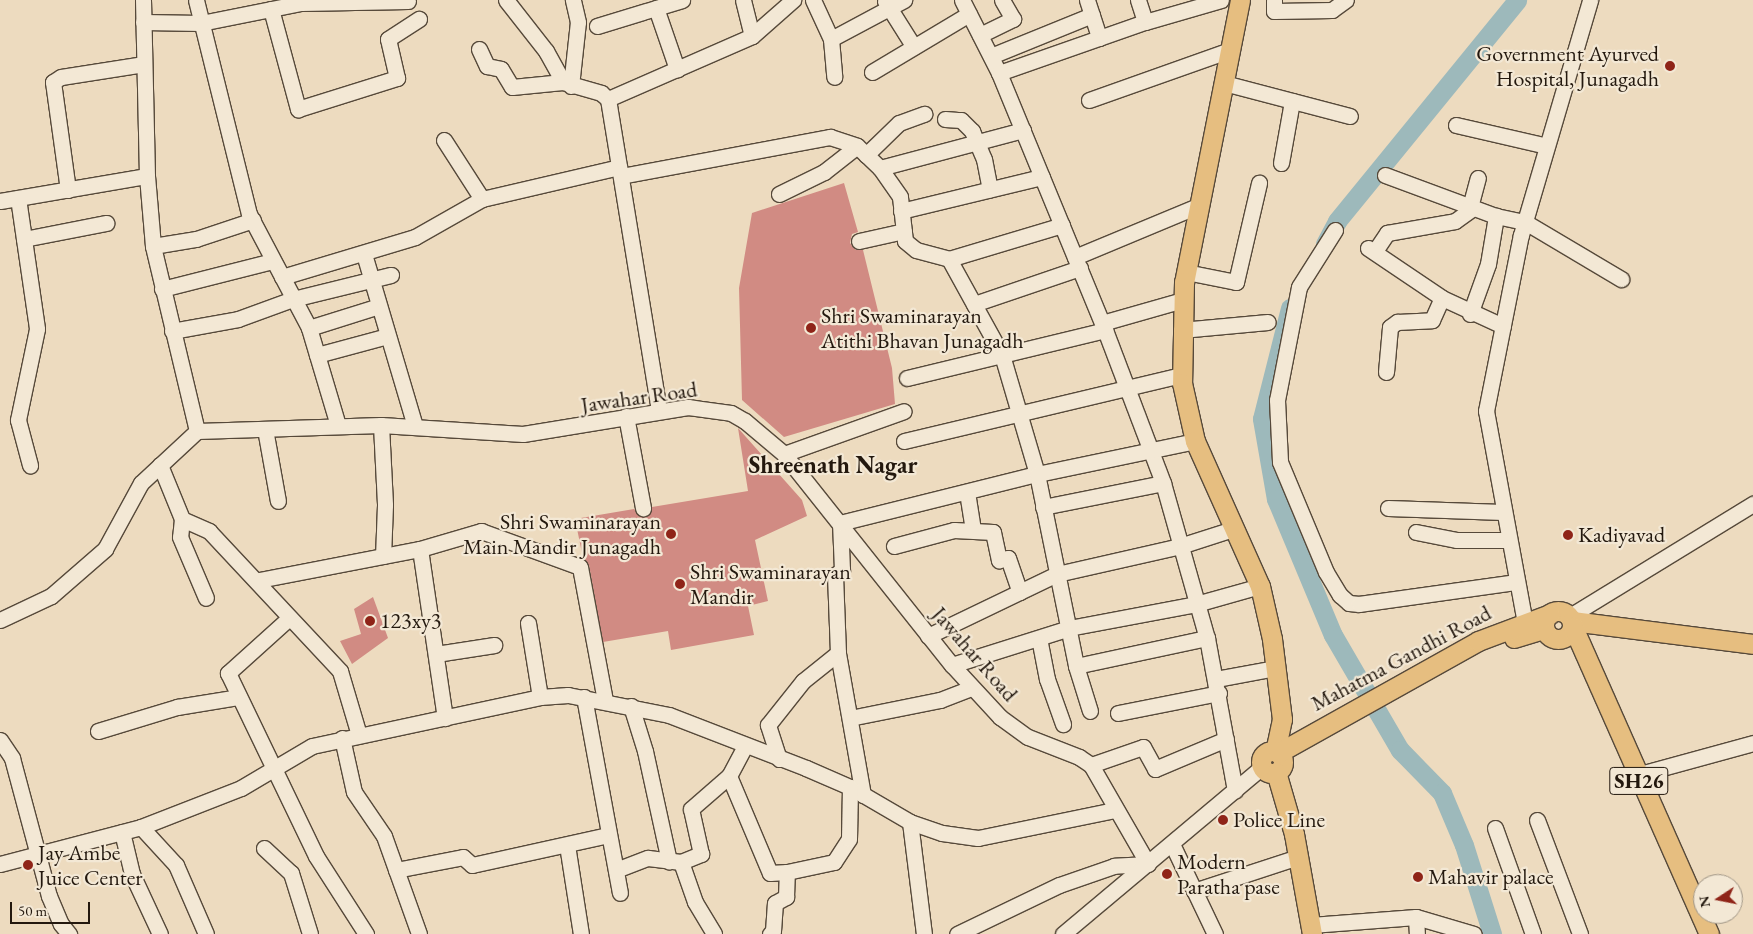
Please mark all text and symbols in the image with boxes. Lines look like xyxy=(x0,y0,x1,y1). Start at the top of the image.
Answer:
place label: Government Ayurved Hospital, Junagadh xyxy=(1476,40,1659,91)
marker: Government Ayurved Hospital, Junagadh xyxy=(1663,59,1677,73)
place label: Shri Swaminarayan Atithi Bhavan Junagadh xyxy=(821,302,1024,354)
marker: Shri Swaminarayan Atithi Bhavan Junagadh xyxy=(805,322,817,334)
street label: Jawahar Road xyxy=(579,376,699,418)
district label: Shreenath Nagar xyxy=(748,451,918,479)
place label: Shri Swaminarayan Main Mandir Junagadh xyxy=(463,508,661,560)
place label: Kadiyavad xyxy=(1578,522,1665,548)
marker: Shri Swaminarayan Main Mandir Junagadh xyxy=(665,528,677,540)
marker: Kadiyavad xyxy=(1562,529,1574,541)
place label: Shri Swaminarayan Mandir xyxy=(690,558,851,610)
marker: Shri Swaminarayan Mandir xyxy=(674,578,686,590)
street label: Mahatma Gandhi Road xyxy=(1306,599,1496,717)
street label: Jawahar Road xyxy=(927,601,1023,707)
place label: 123xy3 xyxy=(380,608,441,634)
marker: 123xy3 xyxy=(364,615,376,627)
road number: SH26 xyxy=(1609,762,1669,799)
place label: Police Line xyxy=(1233,807,1325,833)
marker: Police Line xyxy=(1217,814,1229,826)
place label: Jay Ambe Juice Center xyxy=(38,839,143,890)
place label: Modern Paratha pase xyxy=(1177,848,1280,899)
marker: Jay Ambe Juice Center xyxy=(22,859,34,871)
place label: Mahavir palace xyxy=(1428,864,1554,890)
marker: Modern Paratha pase xyxy=(1161,868,1173,880)
marker: Mahavir palace xyxy=(1412,871,1424,883)
north arrow xyxy=(1693,874,1743,924)
scale bar xyxy=(12,892,92,924)
text: N xyxy=(1694,894,1714,909)
text: 50 m xyxy=(18,901,47,920)

